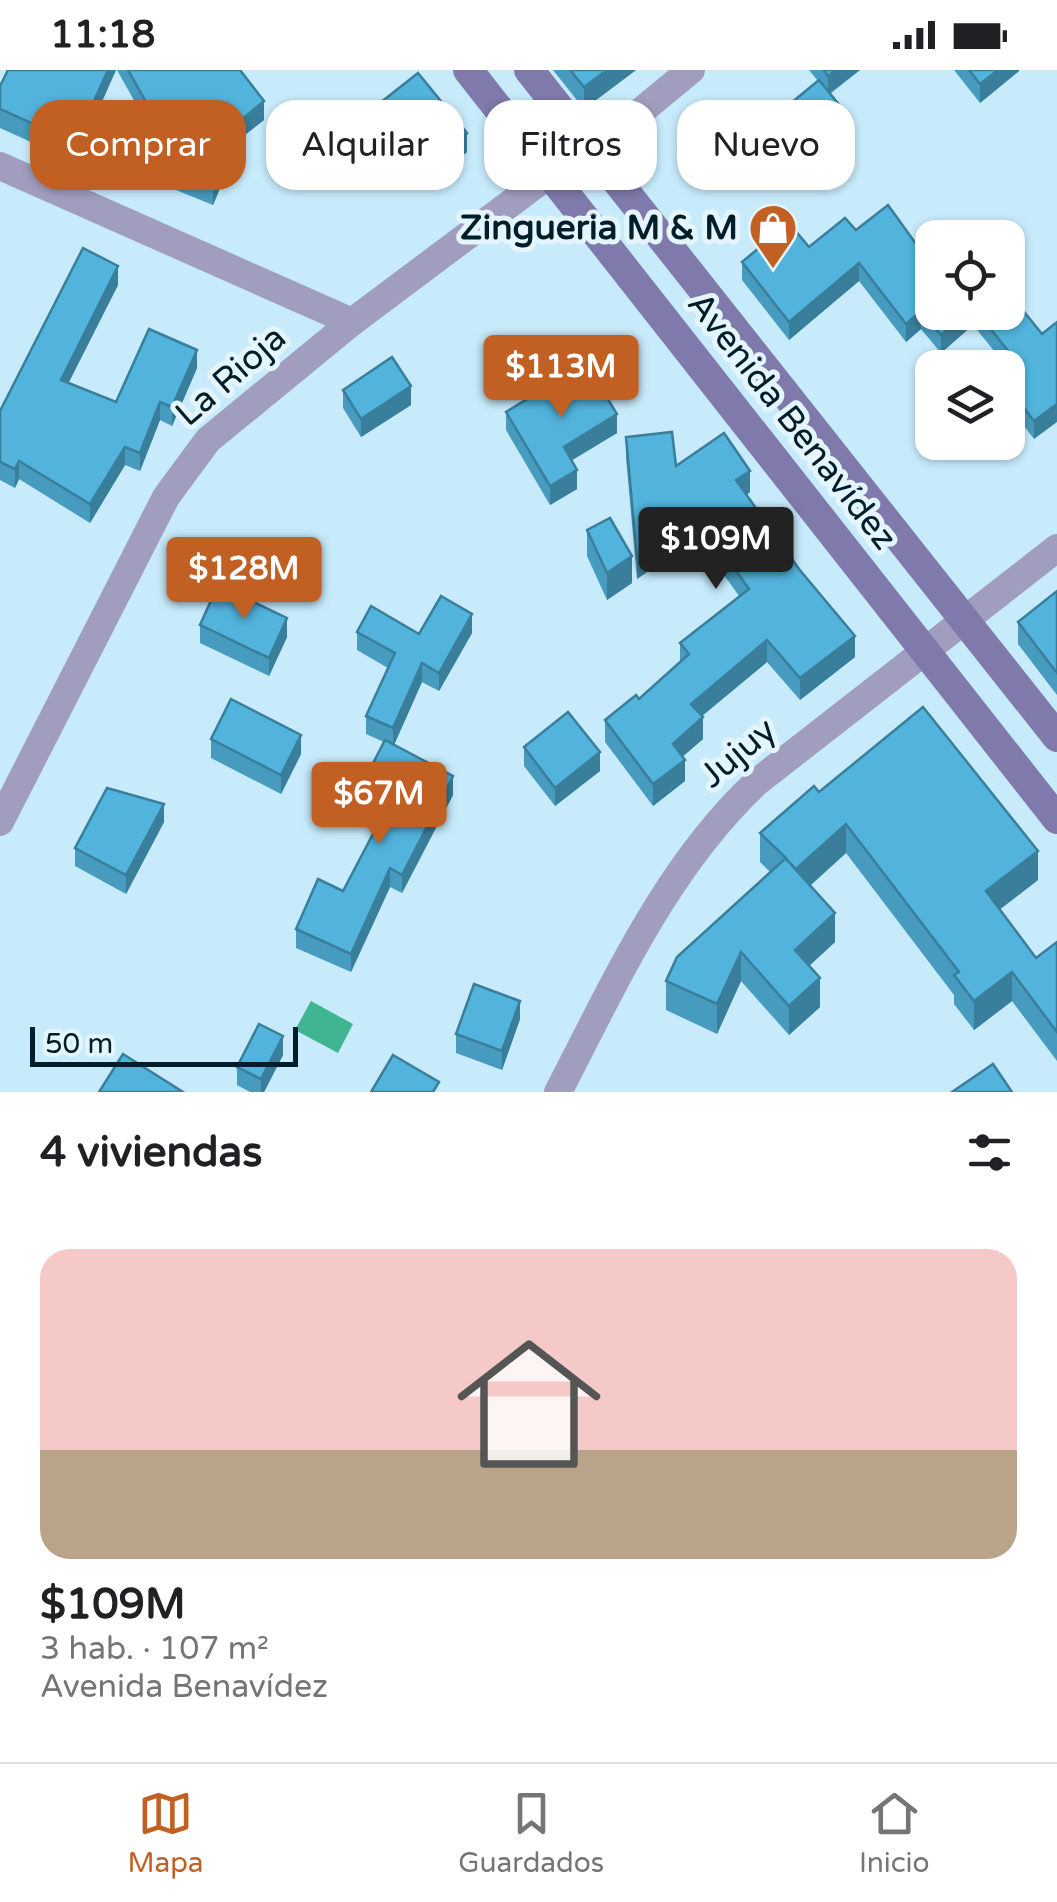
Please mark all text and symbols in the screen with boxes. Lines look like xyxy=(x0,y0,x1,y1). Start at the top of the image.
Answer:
text: 11:18 xyxy=(50,12,155,58)
chip: Comprar xyxy=(30,100,246,190)
chip: Alquilar xyxy=(266,100,464,190)
chip: Filtros xyxy=(484,100,657,190)
chip: Nuevo xyxy=(677,100,855,190)
shop icon: Zingueria M & M xyxy=(747,202,799,270)
place label: Zingueria M & M xyxy=(460,207,738,249)
map controls xyxy=(915,220,1025,460)
button: locate xyxy=(915,220,1025,330)
street label: Avenida Benavídez xyxy=(678,284,906,558)
street label: La Rioja xyxy=(167,317,295,435)
pin: $113M xyxy=(491,335,631,420)
text: $113M xyxy=(506,348,616,386)
button: layers xyxy=(915,350,1025,460)
pin: $109M xyxy=(646,507,786,592)
text: $109M xyxy=(661,520,771,558)
pin: $128M xyxy=(174,537,314,622)
text: $128M xyxy=(189,550,299,588)
street label: Jujuy xyxy=(691,709,785,797)
pin: $67M xyxy=(320,762,438,847)
text: $67M xyxy=(334,775,424,813)
scale bar xyxy=(30,1022,298,1066)
text: 50 m xyxy=(45,1027,113,1061)
icon: filters xyxy=(962,1125,1017,1180)
text: 4 viviendas xyxy=(40,1127,262,1178)
icon: home xyxy=(439,1314,619,1494)
text: $109M xyxy=(40,1579,186,1630)
text: 3 hab. · 107 m² xyxy=(40,1630,269,1668)
text: Avenida Benavídez xyxy=(40,1668,328,1706)
tab: Mapa xyxy=(127,1786,204,1880)
tab: Guardados xyxy=(458,1786,604,1880)
tab: Inicio xyxy=(859,1786,930,1880)

